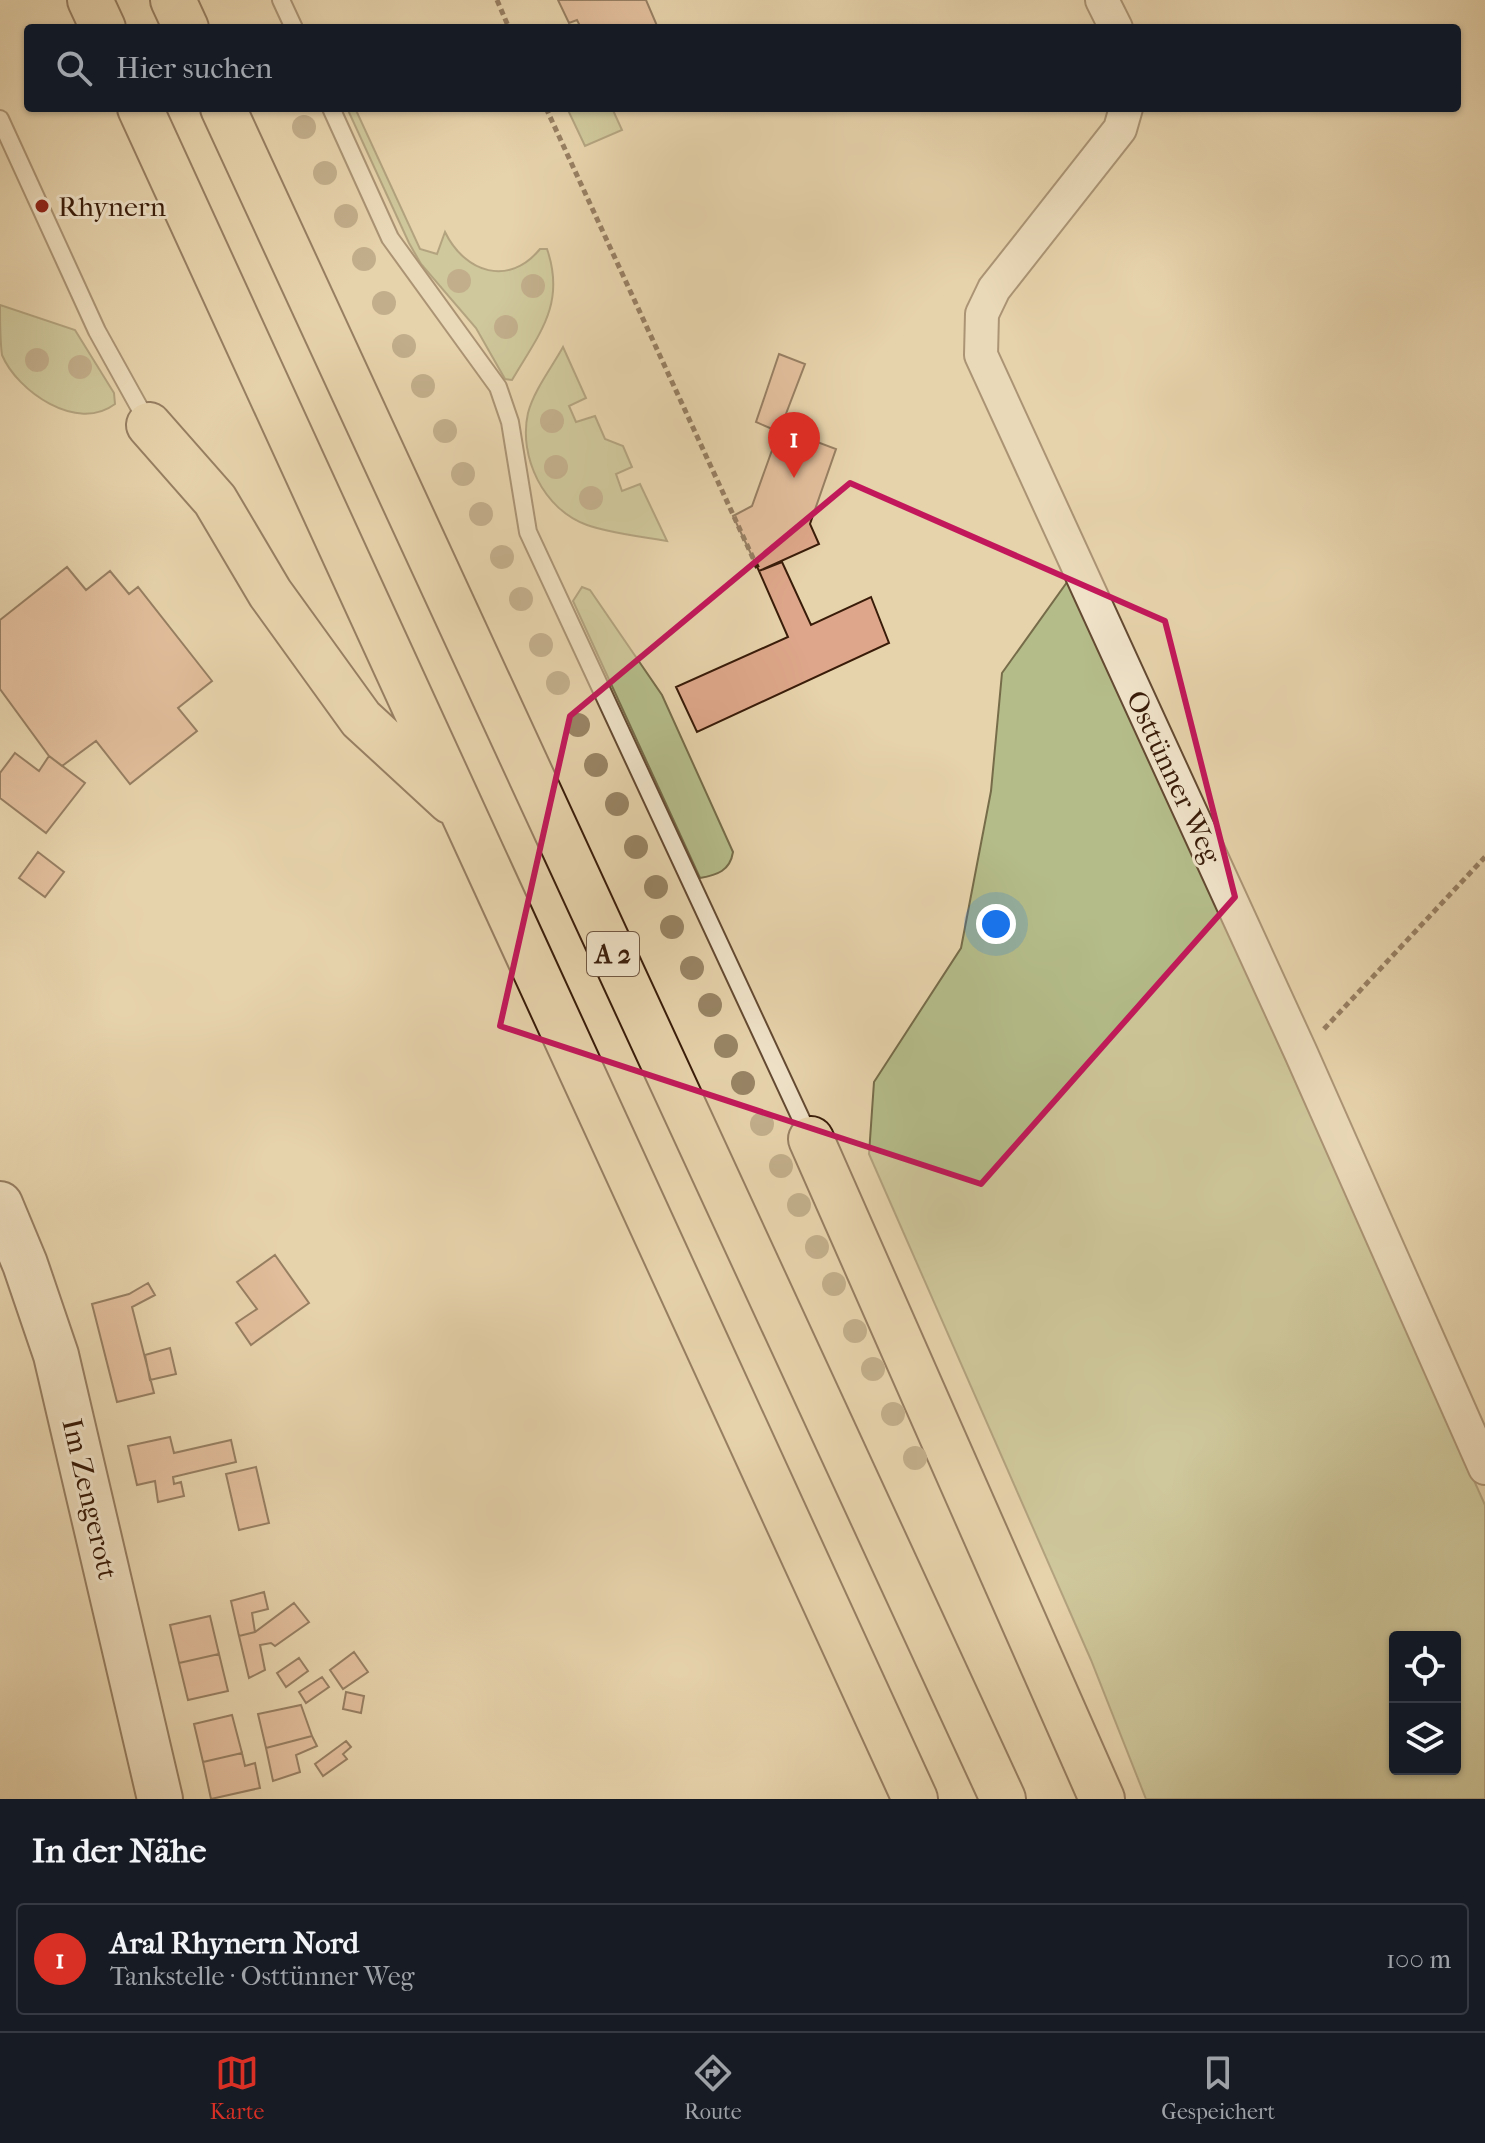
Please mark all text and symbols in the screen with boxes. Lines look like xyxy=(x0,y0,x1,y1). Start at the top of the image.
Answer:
search box xyxy=(24,24,1461,112)
icon: search xyxy=(52,46,96,90)
text: Hier suchen xyxy=(116,51,272,86)
place label: Rhynern xyxy=(58,190,166,223)
marker: Rhynern xyxy=(33,197,51,215)
pin: 1 xyxy=(768,412,820,478)
street label: Osttünner Weg xyxy=(1120,685,1229,870)
your location xyxy=(976,904,1016,944)
road number: A 2 xyxy=(587,932,639,976)
street label: Im Zengerott xyxy=(55,1415,125,1583)
map controls xyxy=(1389,1631,1461,1775)
button: locate xyxy=(1389,1631,1461,1703)
button: layers xyxy=(1389,1703,1461,1775)
text: In der Nähe xyxy=(32,1831,206,1871)
text: Aral Rhynern Nord xyxy=(110,1926,359,1961)
text: 1 xyxy=(55,1944,65,1975)
text: 100 m xyxy=(1386,1944,1451,1975)
text: Tankstelle · Osttünner Weg xyxy=(110,1961,414,1992)
tab: Karte xyxy=(210,2051,264,2125)
tab: Route xyxy=(684,2051,742,2125)
tab: Gespeichert xyxy=(1161,2051,1275,2125)

